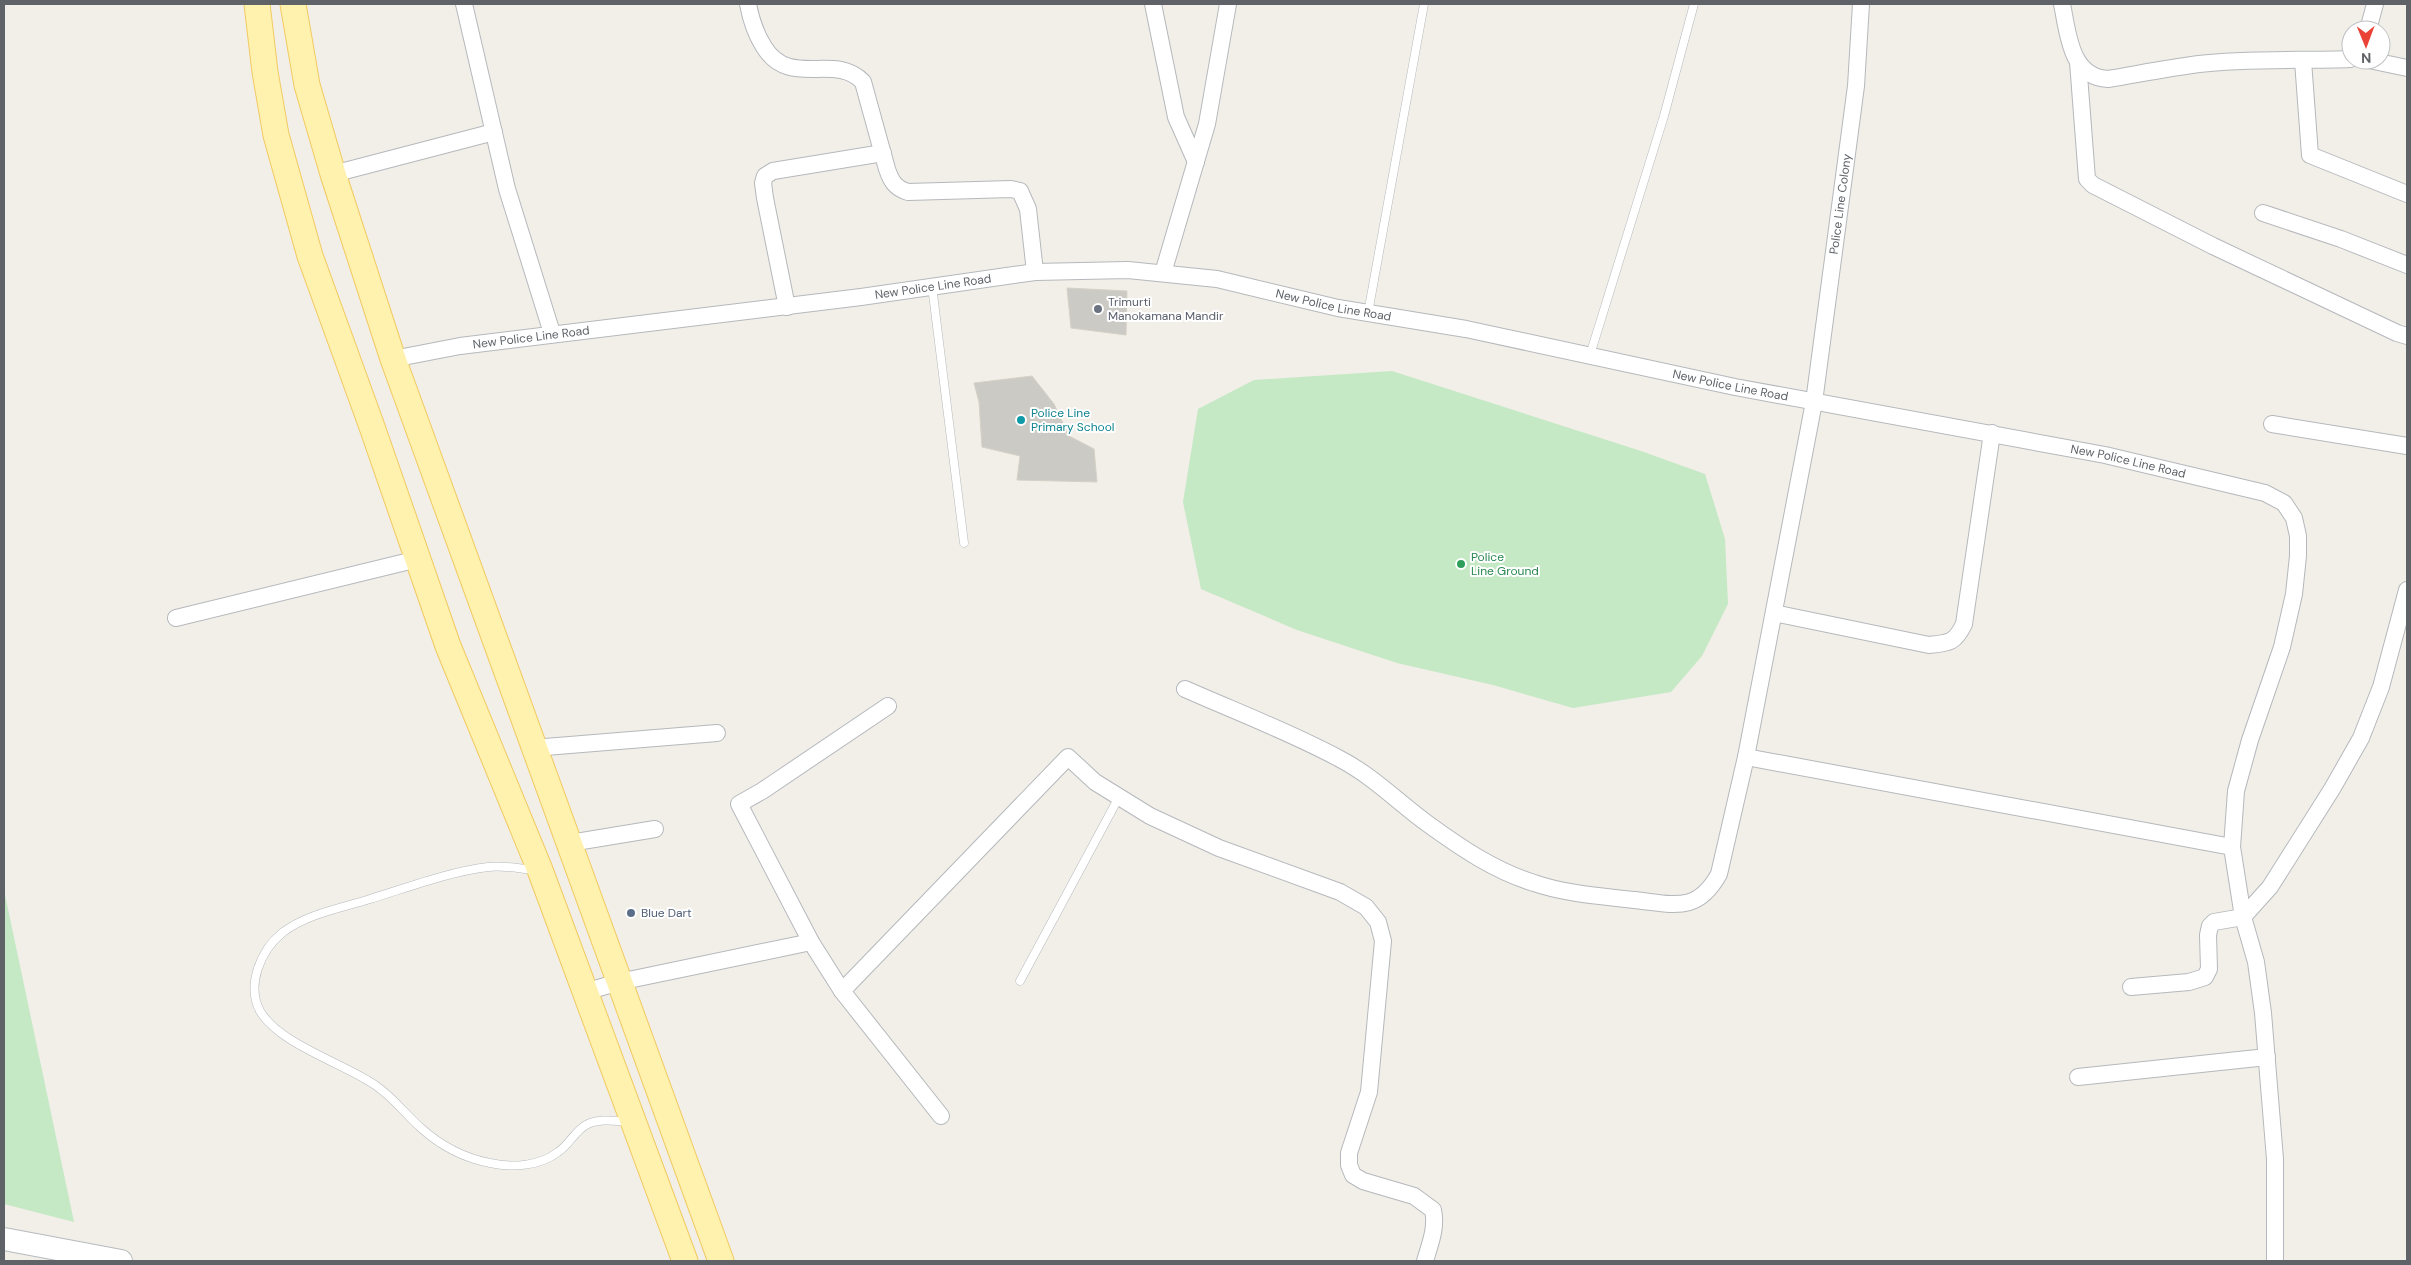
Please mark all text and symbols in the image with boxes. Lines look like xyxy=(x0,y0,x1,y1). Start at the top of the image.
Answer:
north arrow xyxy=(2341,20,2391,70)
text: N xyxy=(2361,49,2371,67)
street label: Police Line Colony xyxy=(1826,153,1855,255)
street label: New Police Line Road xyxy=(874,270,992,303)
street label: New Police Line Road xyxy=(1274,285,1392,325)
place label: Trimurti Manokamana Mandir xyxy=(1108,294,1224,324)
marker: Trimurti Manokamana Mandir xyxy=(1092,303,1104,315)
street label: New Police Line Road xyxy=(472,322,591,352)
street label: New Police Line Road xyxy=(1671,366,1790,405)
place label: Police Line Primary School xyxy=(1031,405,1114,435)
marker: Police Line Primary School xyxy=(1015,414,1027,426)
street label: New Police Line Road xyxy=(2069,441,2187,482)
place label: Police Line Ground xyxy=(1471,549,1539,579)
marker: Police Line Ground xyxy=(1455,558,1467,570)
place label: Blue Dart xyxy=(641,905,692,921)
marker: Blue Dart xyxy=(625,907,637,919)

